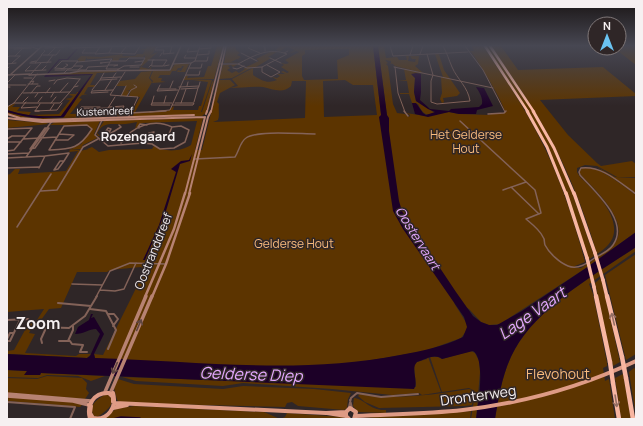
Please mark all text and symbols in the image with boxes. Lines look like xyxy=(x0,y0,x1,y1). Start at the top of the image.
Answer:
north arrow xyxy=(587,16,627,56)
text: N xyxy=(603,18,611,33)
street label: Kustendreef xyxy=(76,103,134,119)
park label: Het Gelderse Hout xyxy=(430,126,502,157)
district label: Rozengaard xyxy=(101,127,175,145)
water label: Oostervaart xyxy=(391,203,446,275)
street label: Oostranddreef xyxy=(130,209,176,292)
park label: Gelderse Hout xyxy=(254,235,334,252)
water label: Lage Vaart xyxy=(494,281,572,344)
district label: Zoom xyxy=(16,312,60,334)
one-way arrow xyxy=(609,313,617,326)
one-way arrow xyxy=(136,319,143,331)
water label: Gelderse Diep xyxy=(199,361,304,387)
one-way arrow xyxy=(111,362,119,374)
park label: Flevohout xyxy=(526,364,590,383)
street label: Dronterweg xyxy=(439,380,517,410)
one-way arrow xyxy=(613,394,621,407)

